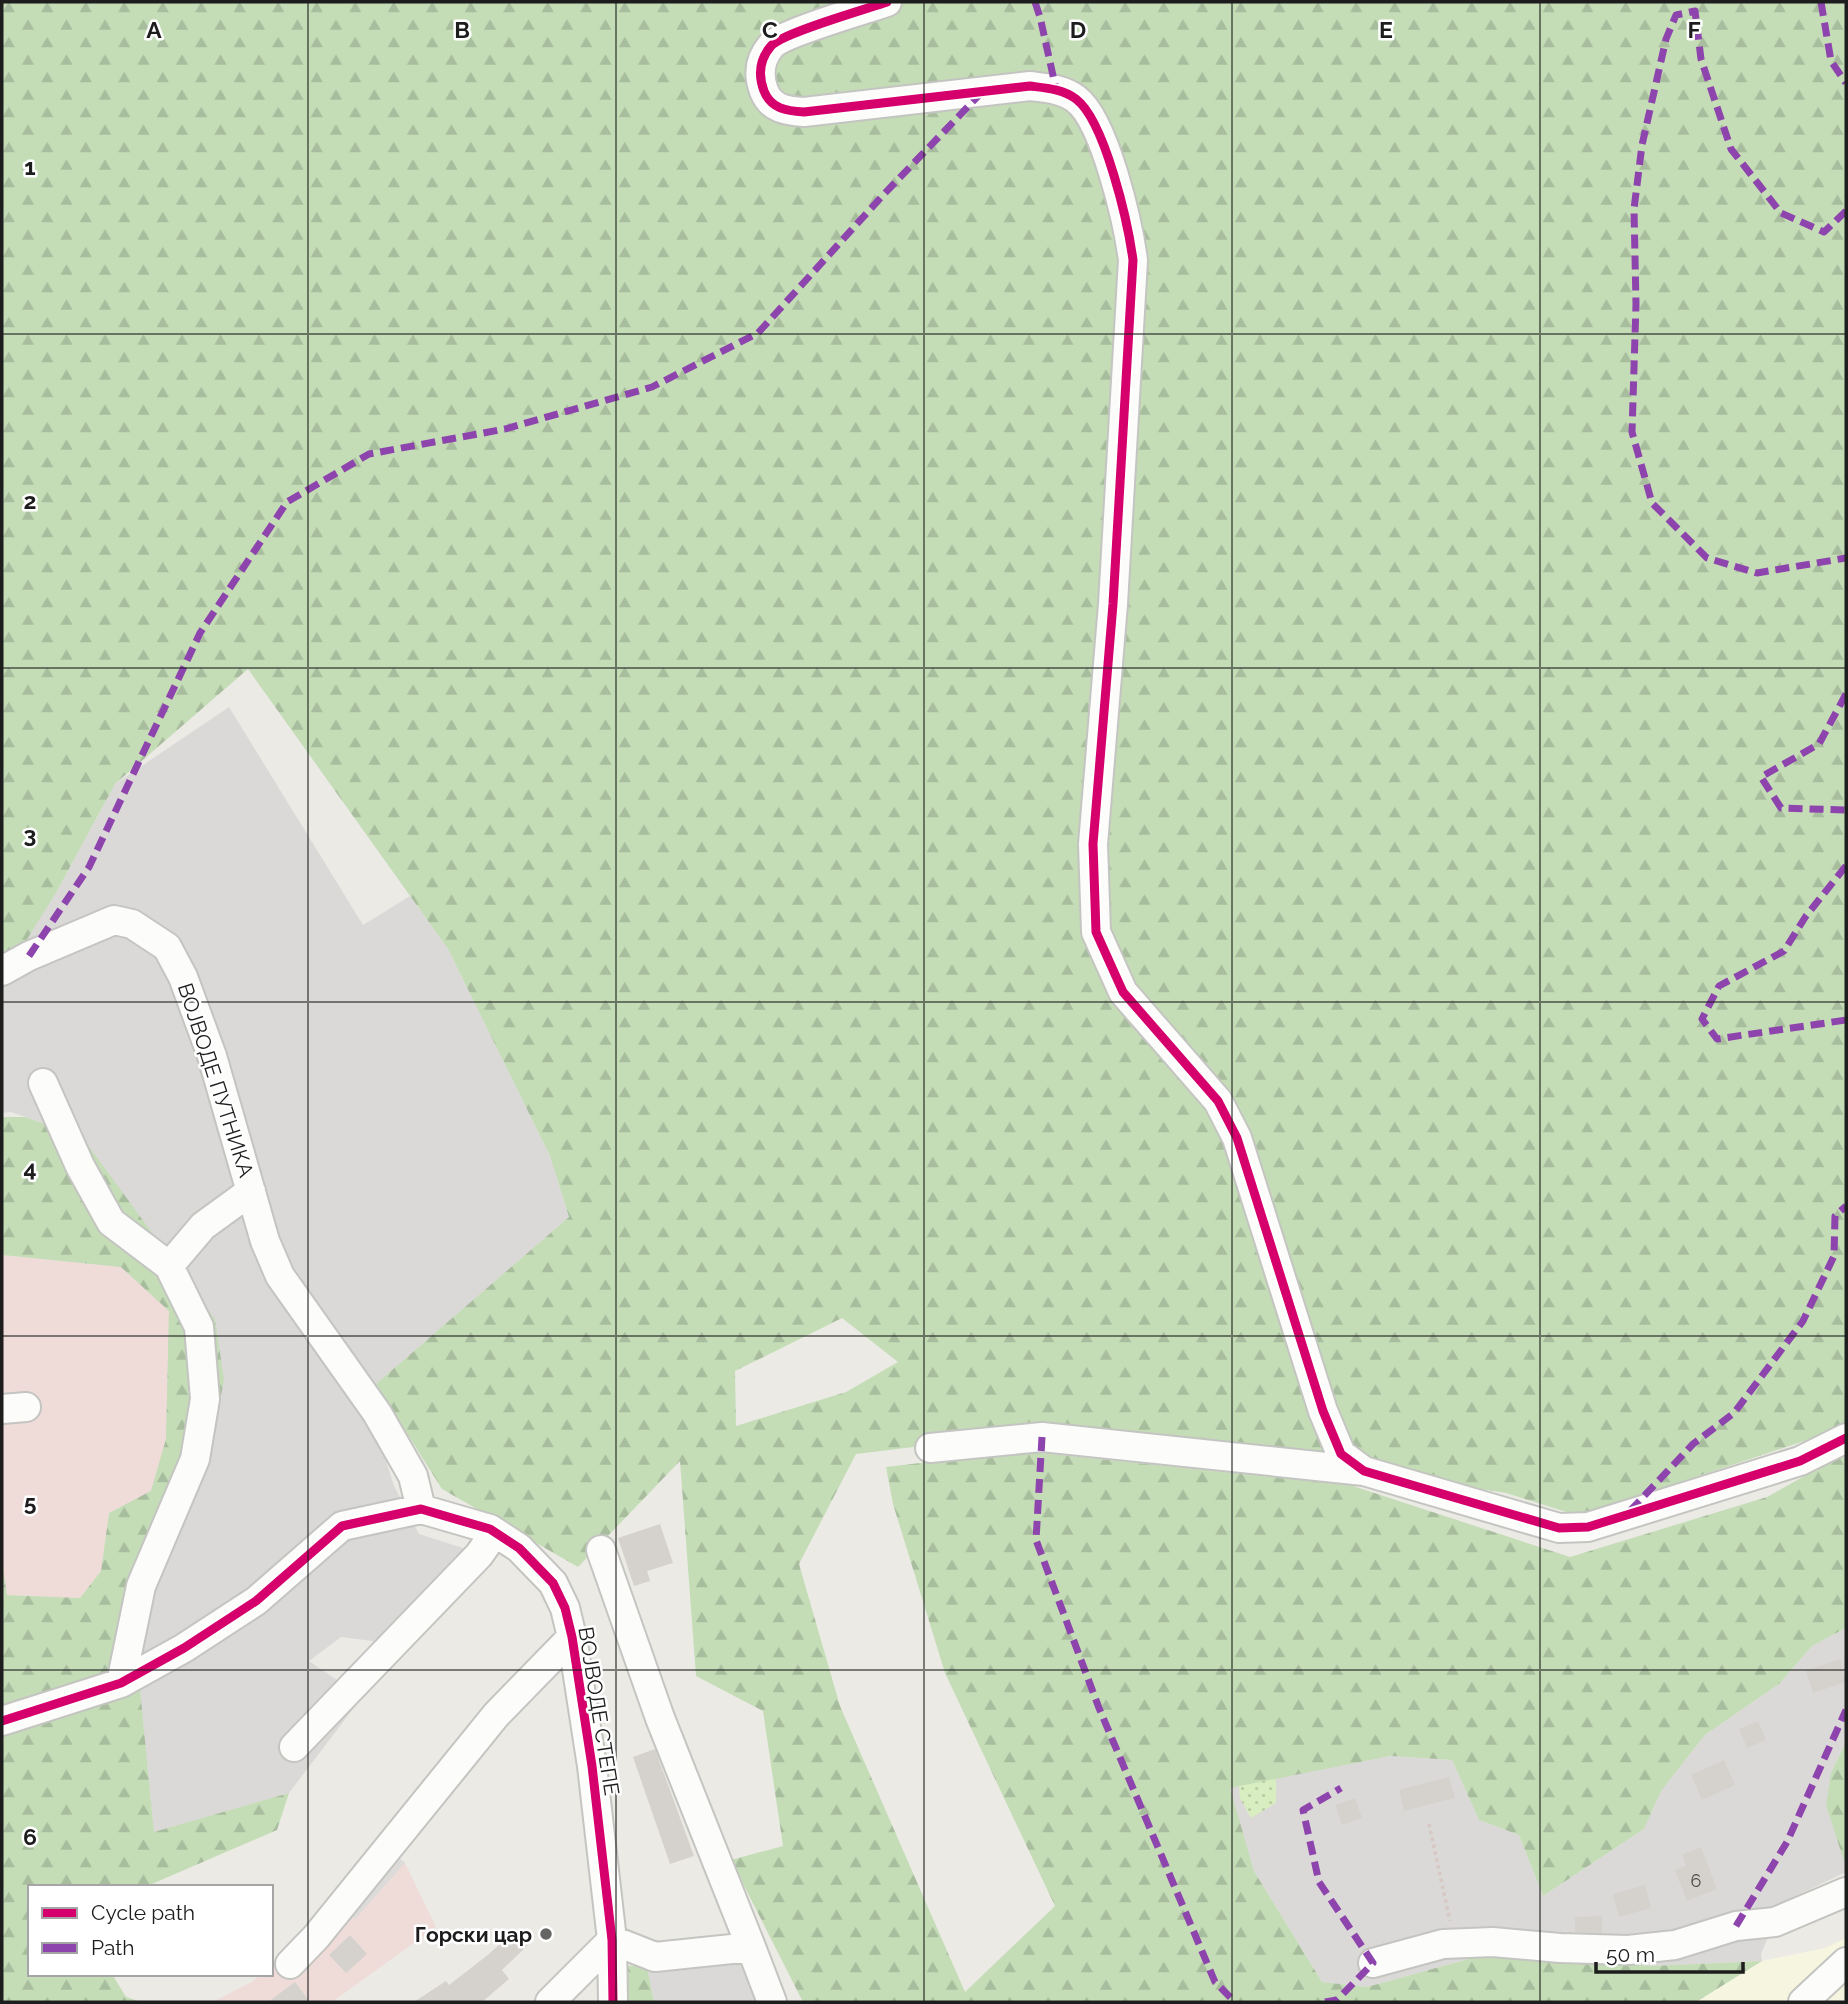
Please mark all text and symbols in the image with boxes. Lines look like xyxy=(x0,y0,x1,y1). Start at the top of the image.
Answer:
text: A xyxy=(146,16,162,43)
text: B xyxy=(454,16,470,43)
text: C xyxy=(762,16,778,43)
text: D xyxy=(1070,16,1086,43)
text: E xyxy=(1379,16,1393,43)
text: F xyxy=(1687,16,1701,43)
text: 1 xyxy=(24,153,36,180)
text: 2 xyxy=(24,487,36,514)
text: 3 xyxy=(24,821,36,848)
street label: ВОЈВОДЕ ПУТНИКА xyxy=(173,980,259,1180)
text: 4 xyxy=(23,1155,37,1182)
text: 5 xyxy=(24,1489,37,1516)
street label: ВОЈВОДЕ СТЕПЕ xyxy=(573,1625,625,1797)
text: 6 xyxy=(23,1823,37,1850)
house number: 6 xyxy=(1691,1870,1702,1891)
legend xyxy=(28,1885,273,1976)
text: Cycle path xyxy=(91,1900,195,1925)
place label: Горски цар xyxy=(415,1922,532,1947)
marker: Горски цар xyxy=(538,1926,554,1942)
scale bar xyxy=(1596,1930,1743,1974)
text: Path xyxy=(91,1935,135,1960)
text: 50 m xyxy=(1606,1942,1655,1967)

